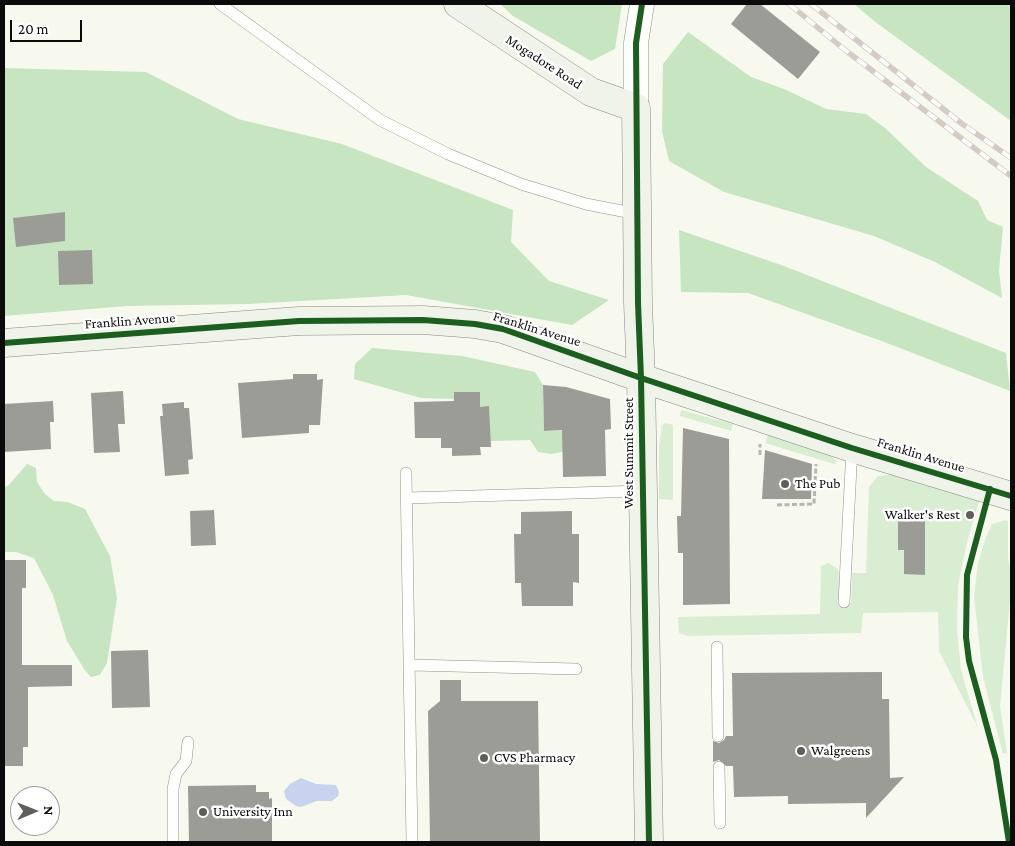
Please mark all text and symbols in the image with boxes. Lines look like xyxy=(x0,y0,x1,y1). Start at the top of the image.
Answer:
scale bar xyxy=(12,10,85,42)
text: 20 m xyxy=(18,21,49,37)
street label: Mogadore Road xyxy=(503,31,585,93)
street label: Franklin Avenue xyxy=(491,308,583,350)
street label: Franklin Avenue xyxy=(84,309,176,333)
street label: West Summit Street xyxy=(621,397,637,509)
street label: Franklin Avenue xyxy=(875,434,967,476)
place label: The Pub xyxy=(795,476,841,492)
marker: The Pub xyxy=(779,478,791,490)
place label: Walker's Rest xyxy=(885,507,960,523)
marker: Walker's Rest xyxy=(964,509,976,521)
place label: Walgreens xyxy=(811,743,870,759)
marker: Walgreens xyxy=(795,745,807,757)
place label: CVS Pharmacy xyxy=(494,750,575,766)
marker: CVS Pharmacy xyxy=(478,752,490,764)
north arrow xyxy=(10,786,60,836)
place label: University Inn xyxy=(213,804,293,820)
text: N xyxy=(41,806,57,816)
marker: University Inn xyxy=(197,806,209,818)

